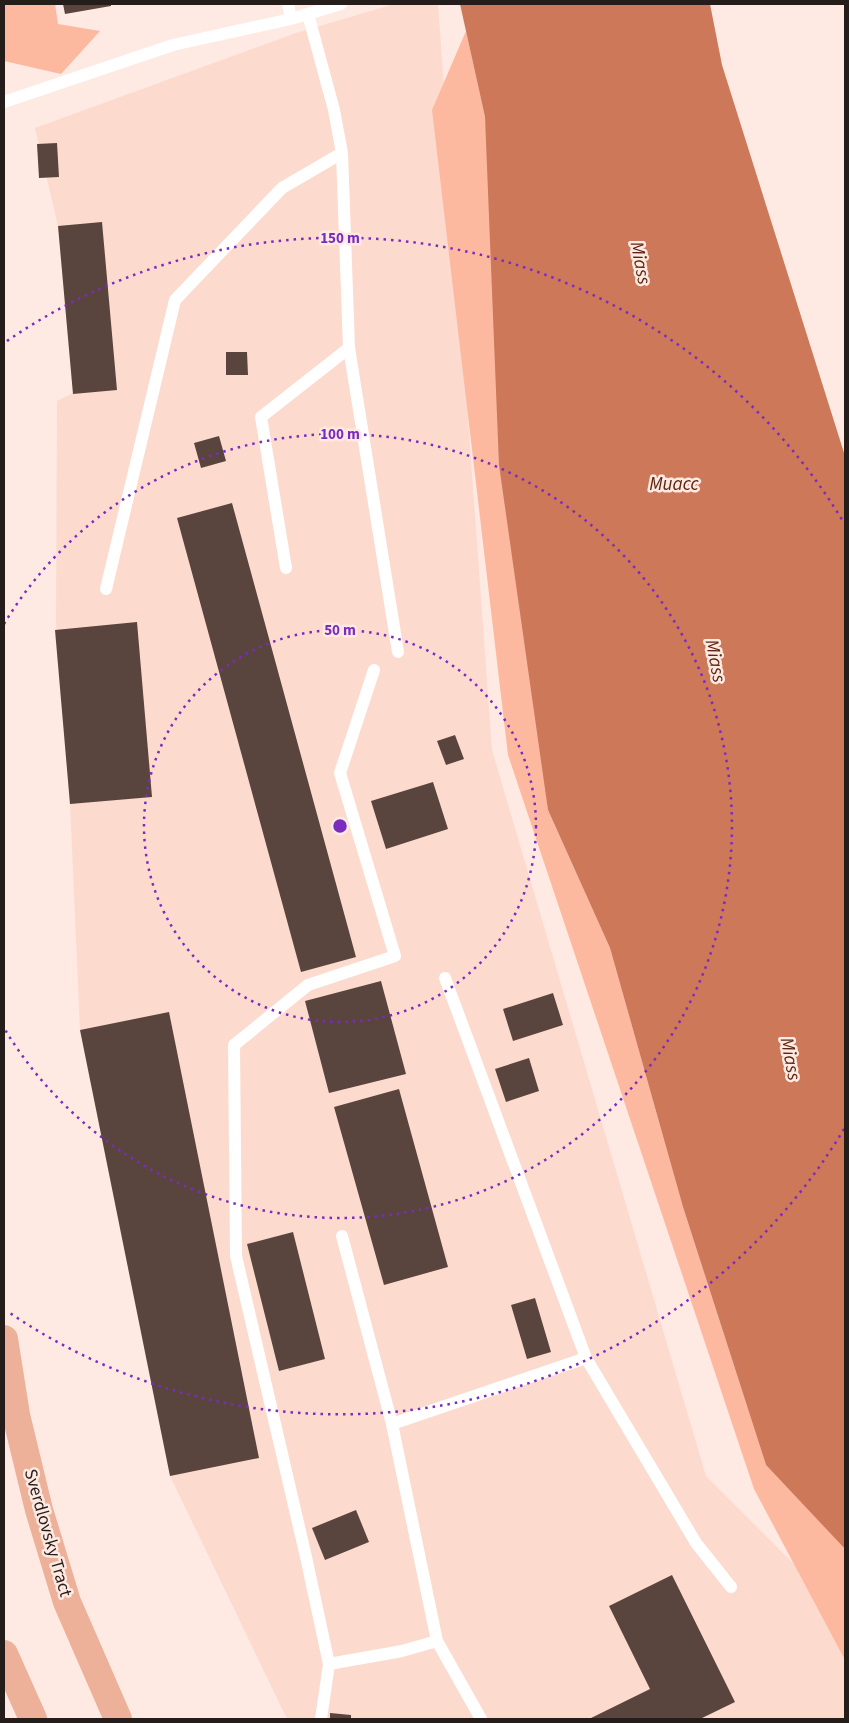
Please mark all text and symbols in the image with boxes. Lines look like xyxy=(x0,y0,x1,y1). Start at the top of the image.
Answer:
text: 150 m xyxy=(320,228,360,249)
water label: Miass xyxy=(623,239,657,287)
text: 100 m xyxy=(320,424,360,445)
water label: Миасс xyxy=(649,471,700,498)
text: 50 m xyxy=(324,620,356,641)
water label: Miass xyxy=(698,637,732,685)
centre of rings xyxy=(331,817,349,835)
water label: Miass xyxy=(773,1035,807,1083)
street label: Sverdlovsky Tract xyxy=(18,1466,78,1600)

